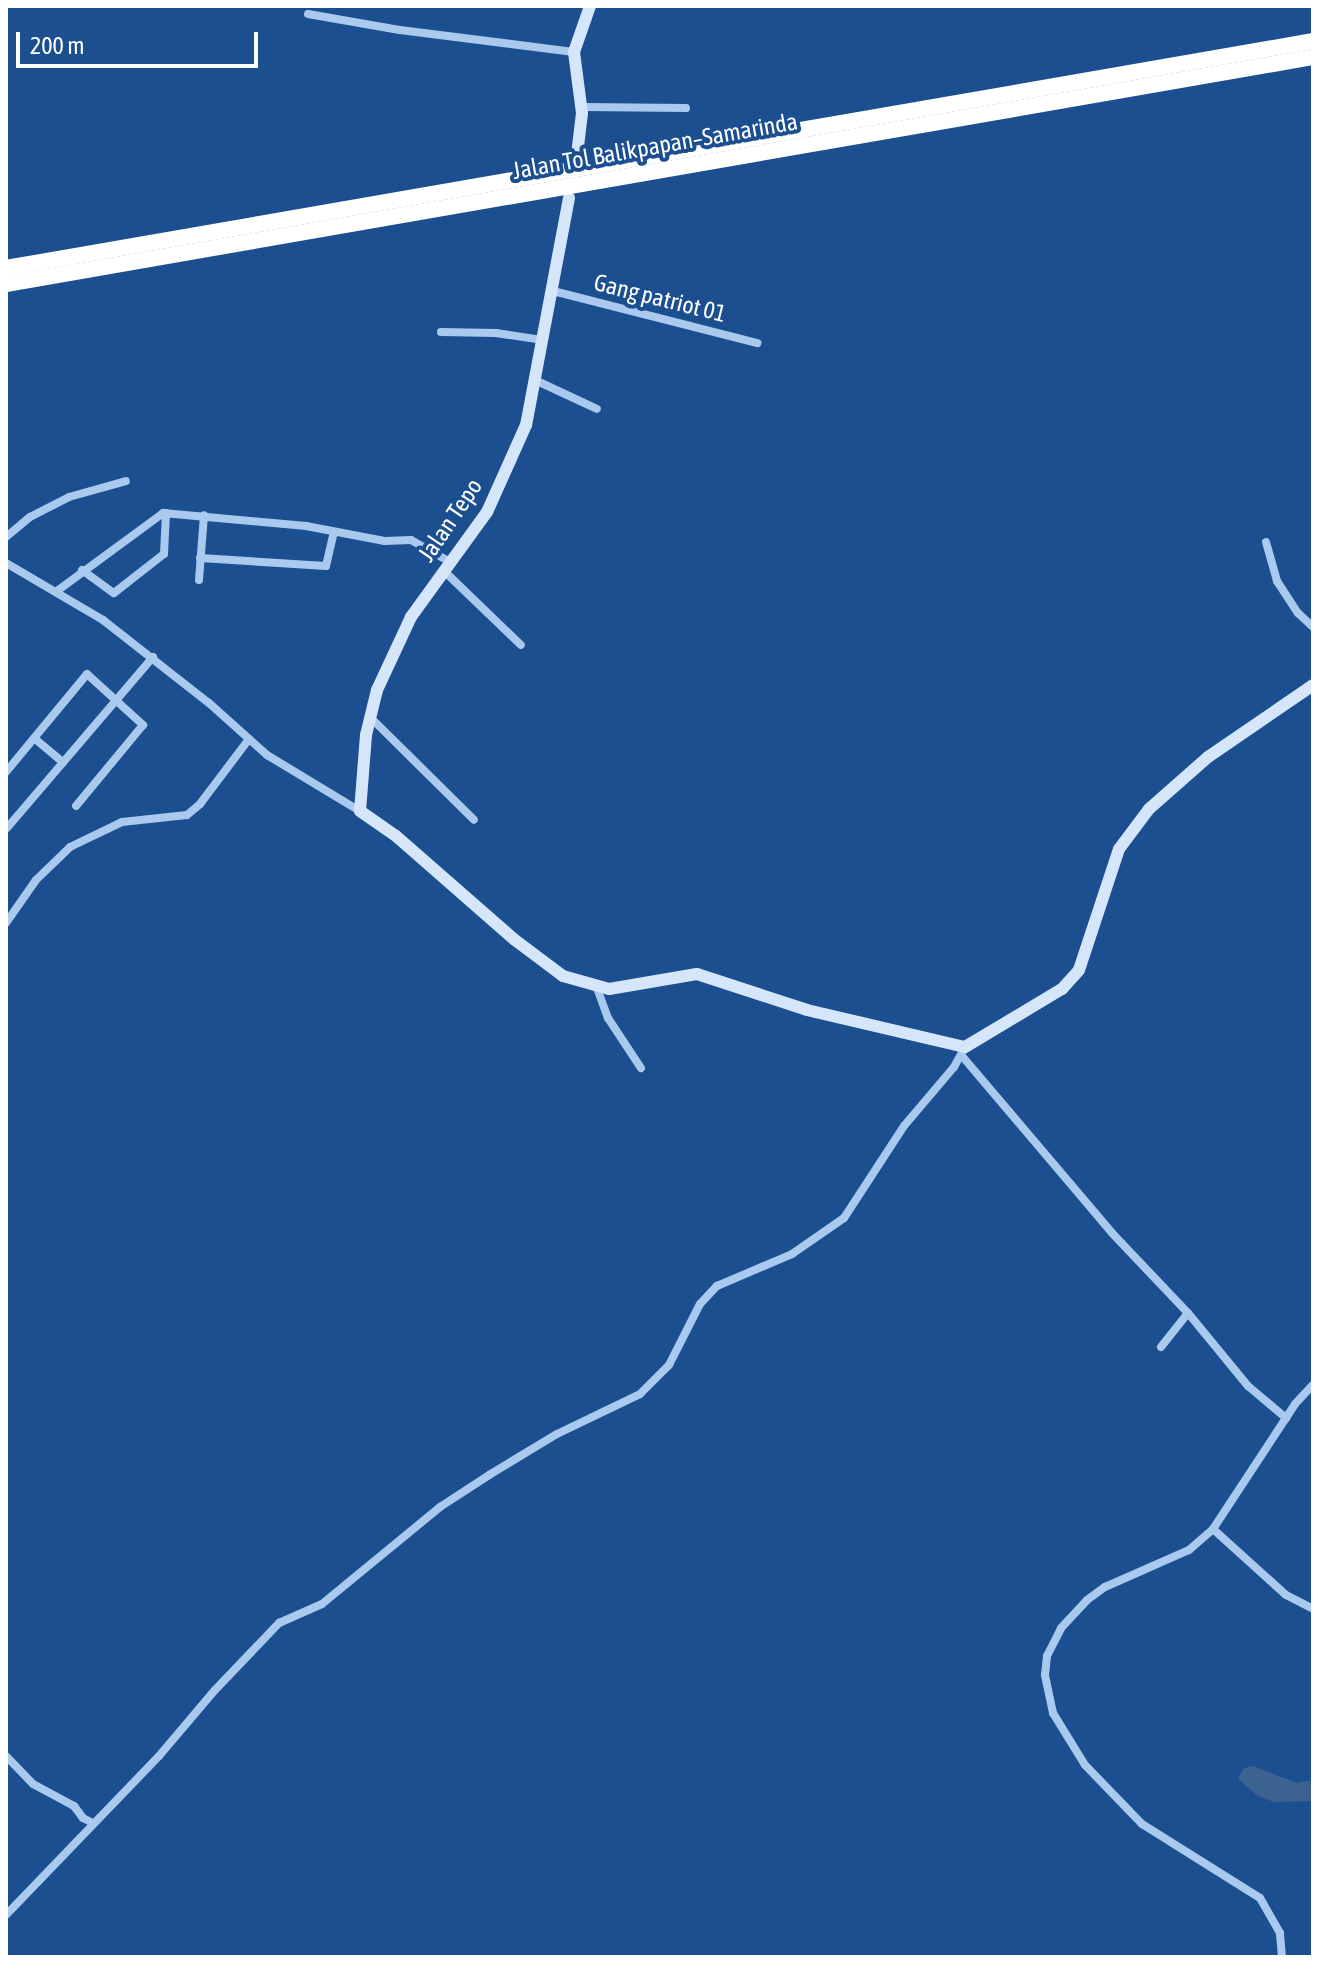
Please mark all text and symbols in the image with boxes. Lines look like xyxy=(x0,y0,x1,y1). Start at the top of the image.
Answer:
scale bar xyxy=(20,16,262,66)
text: 200 m xyxy=(30,32,84,59)
street label: Jalan Tol Balikpapan–Samarinda xyxy=(510,107,800,185)
street label: Gang patriot 01 xyxy=(591,268,729,328)
street label: Jalan Tepo xyxy=(412,473,488,567)

